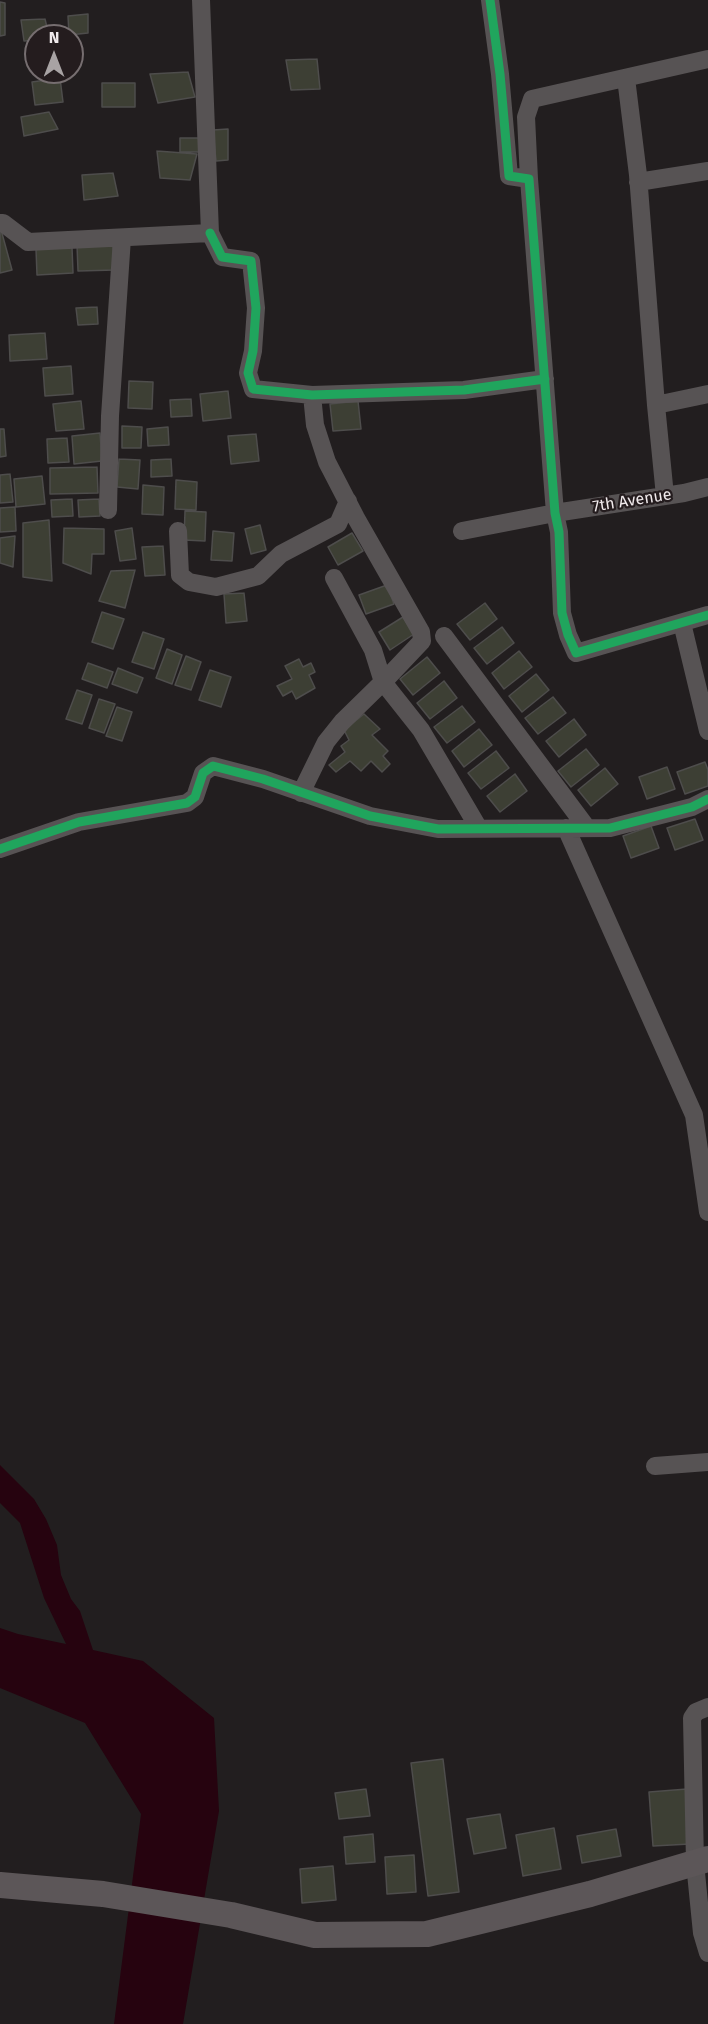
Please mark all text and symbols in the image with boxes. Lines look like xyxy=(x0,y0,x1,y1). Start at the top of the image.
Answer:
north arrow xyxy=(24,24,84,84)
text: N xyxy=(49,28,59,47)
street label: 7th Avenue xyxy=(591,485,673,517)

